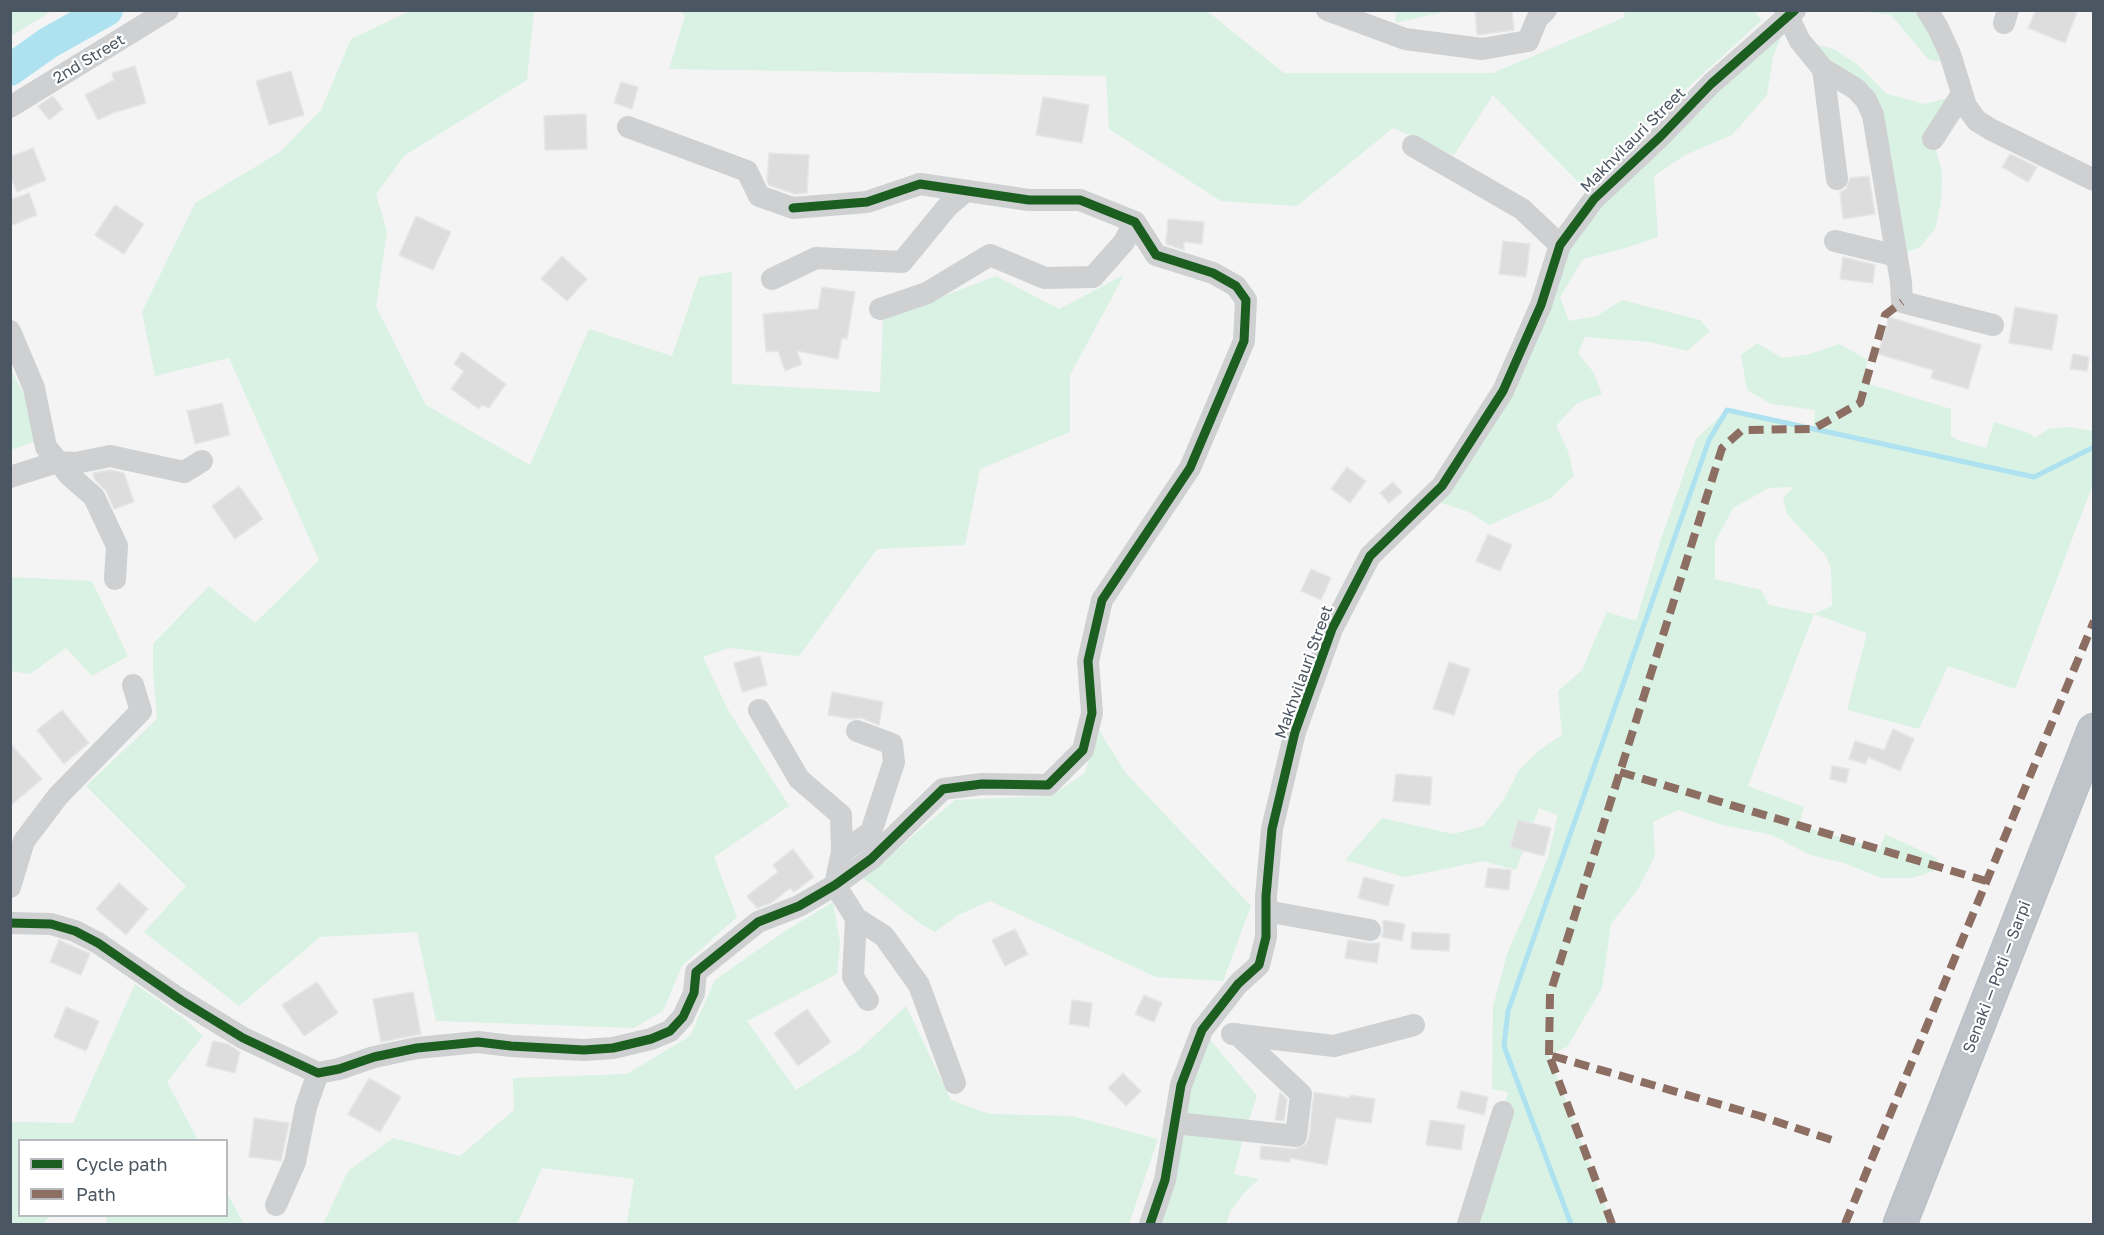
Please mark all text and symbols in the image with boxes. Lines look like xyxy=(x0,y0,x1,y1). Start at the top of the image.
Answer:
street label: 2nd Street xyxy=(50,30,128,88)
street label: Makhvilauri Street xyxy=(1577,84,1689,196)
street label: Makhvilauri Street xyxy=(1271,603,1337,741)
street label: Senaki — Poti — Sarpi xyxy=(1959,898,2035,1056)
legend xyxy=(18,1139,228,1217)
text: Cycle path xyxy=(76,1153,168,1175)
text: Path xyxy=(76,1183,116,1205)

